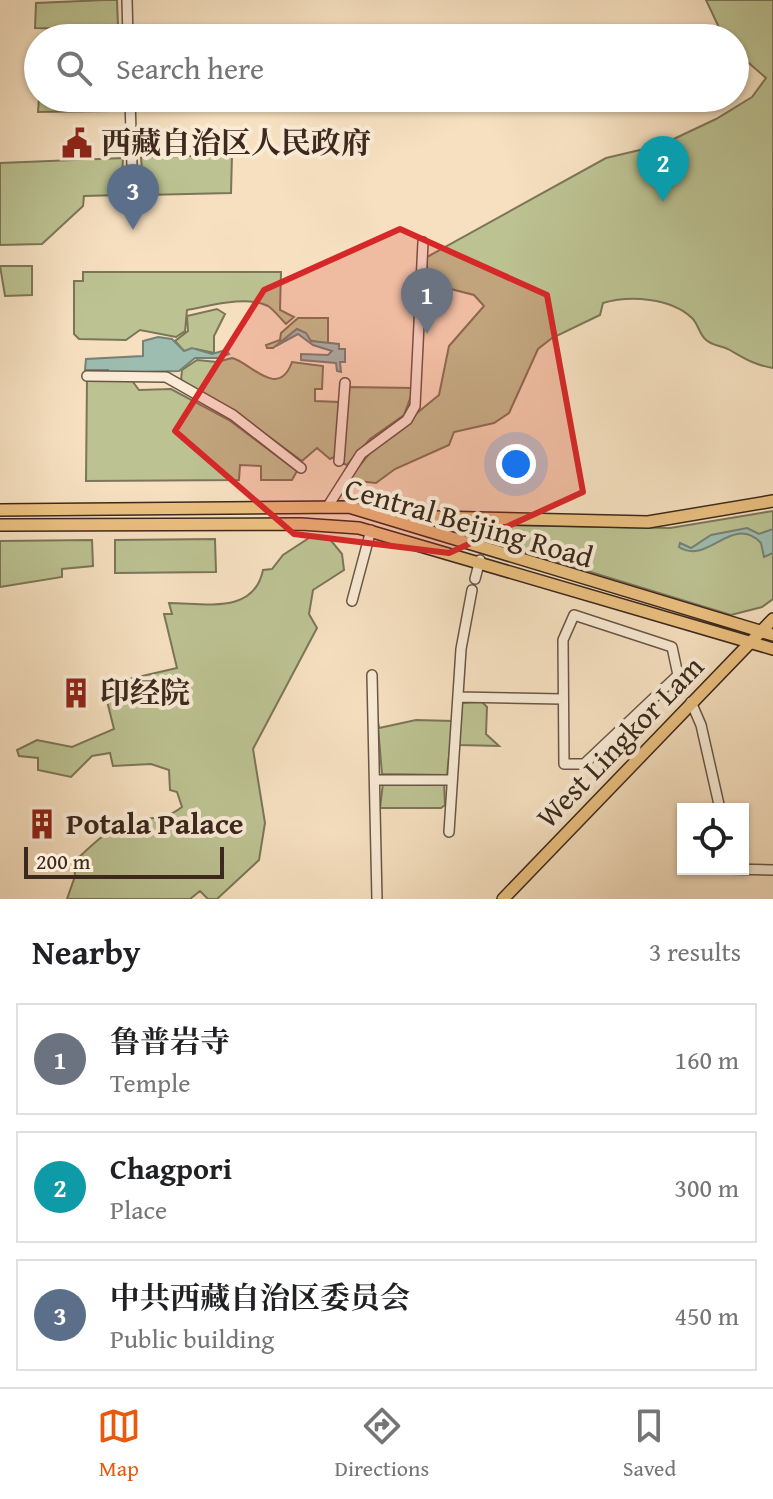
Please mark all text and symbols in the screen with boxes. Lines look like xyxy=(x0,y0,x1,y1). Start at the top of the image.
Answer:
search box xyxy=(24,24,749,112)
icon: search xyxy=(52,46,96,90)
text: Search here xyxy=(116,46,264,90)
place label: 西藏自治区人民政府 xyxy=(101,120,371,164)
public building icon: 西藏自治区人民政府 xyxy=(60,126,94,160)
pin: 2 xyxy=(637,136,689,202)
pin: 3 xyxy=(107,164,159,230)
pin: 1 xyxy=(401,268,453,334)
your location xyxy=(496,444,536,484)
street label: Central Beijing Road xyxy=(340,466,598,579)
street label: West Lingkor Lam xyxy=(525,645,713,837)
place label: 印经院 xyxy=(100,670,190,714)
building icon: 印经院 xyxy=(59,676,93,710)
place label: Potala Palace xyxy=(66,801,244,845)
map controls xyxy=(677,803,749,875)
button: locate xyxy=(677,803,749,875)
building icon: Potala Palace xyxy=(25,807,59,841)
scale bar xyxy=(24,843,224,879)
text: 200 m xyxy=(36,845,91,877)
text: Nearby xyxy=(32,927,141,976)
text: 3 results xyxy=(649,932,741,971)
text: 鲁普岩寺 xyxy=(110,1019,230,1063)
text: 1 xyxy=(53,1040,67,1079)
text: 160 m xyxy=(674,1040,739,1079)
text: Temple xyxy=(110,1063,191,1102)
text: Chagpori xyxy=(110,1146,232,1190)
text: 2 xyxy=(53,1168,67,1207)
text: 300 m xyxy=(674,1168,739,1207)
text: Place xyxy=(110,1190,167,1229)
text: 中共西藏自治区委员会 xyxy=(110,1275,410,1319)
text: 3 xyxy=(53,1296,67,1335)
text: 450 m xyxy=(674,1296,739,1335)
text: Public building xyxy=(110,1319,274,1358)
tab: Map xyxy=(97,1404,141,1484)
tab: Directions xyxy=(335,1404,429,1484)
tab: Saved xyxy=(623,1404,676,1484)

